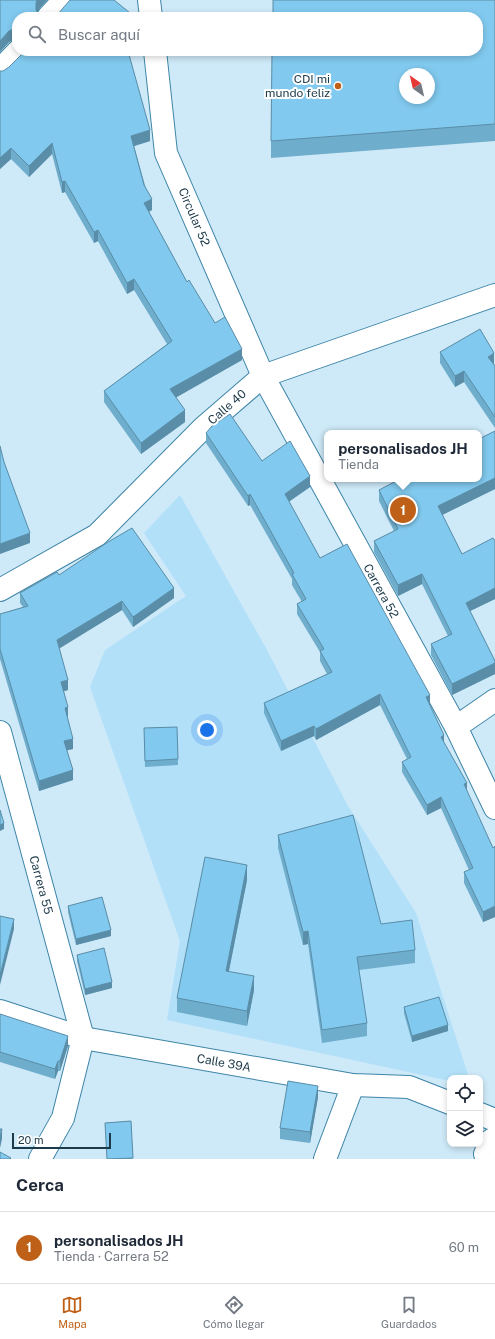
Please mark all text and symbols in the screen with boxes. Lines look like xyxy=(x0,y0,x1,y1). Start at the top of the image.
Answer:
search box xyxy=(12,12,483,56)
icon: search xyxy=(26,23,48,45)
text: Buscar aquí xyxy=(58,26,140,43)
north arrow xyxy=(399,68,435,104)
place label: CDI mi mundo feliz xyxy=(265,72,330,100)
marker: CDI mi mundo feliz xyxy=(333,81,343,91)
street label: Circular 52 xyxy=(175,186,213,248)
street label: Calle 40 xyxy=(205,387,249,427)
popup xyxy=(324,430,482,482)
text: personalisados JH xyxy=(338,440,468,457)
text: Tienda xyxy=(338,457,379,472)
pin: 1 xyxy=(390,495,416,525)
street label: Carrera 52 xyxy=(360,561,402,621)
your location xyxy=(197,720,217,740)
street label: Carrera 55 xyxy=(26,854,56,916)
street label: Calle 39A xyxy=(196,1051,253,1075)
map controls xyxy=(447,1075,483,1147)
button: locate xyxy=(447,1075,483,1111)
button: layers xyxy=(447,1111,483,1147)
scale bar xyxy=(12,1131,111,1150)
text: 20 m xyxy=(18,1134,43,1146)
text: Cerca xyxy=(16,1175,64,1195)
text: personalisados JH xyxy=(54,1232,184,1249)
text: 1 xyxy=(26,1240,32,1255)
text: 60 m xyxy=(449,1240,479,1255)
text: Tienda · Carrera 52 xyxy=(54,1249,169,1264)
tab: Mapa xyxy=(58,1294,87,1330)
tab: Cómo llegar xyxy=(203,1294,265,1330)
tab: Guardados xyxy=(381,1294,437,1330)

